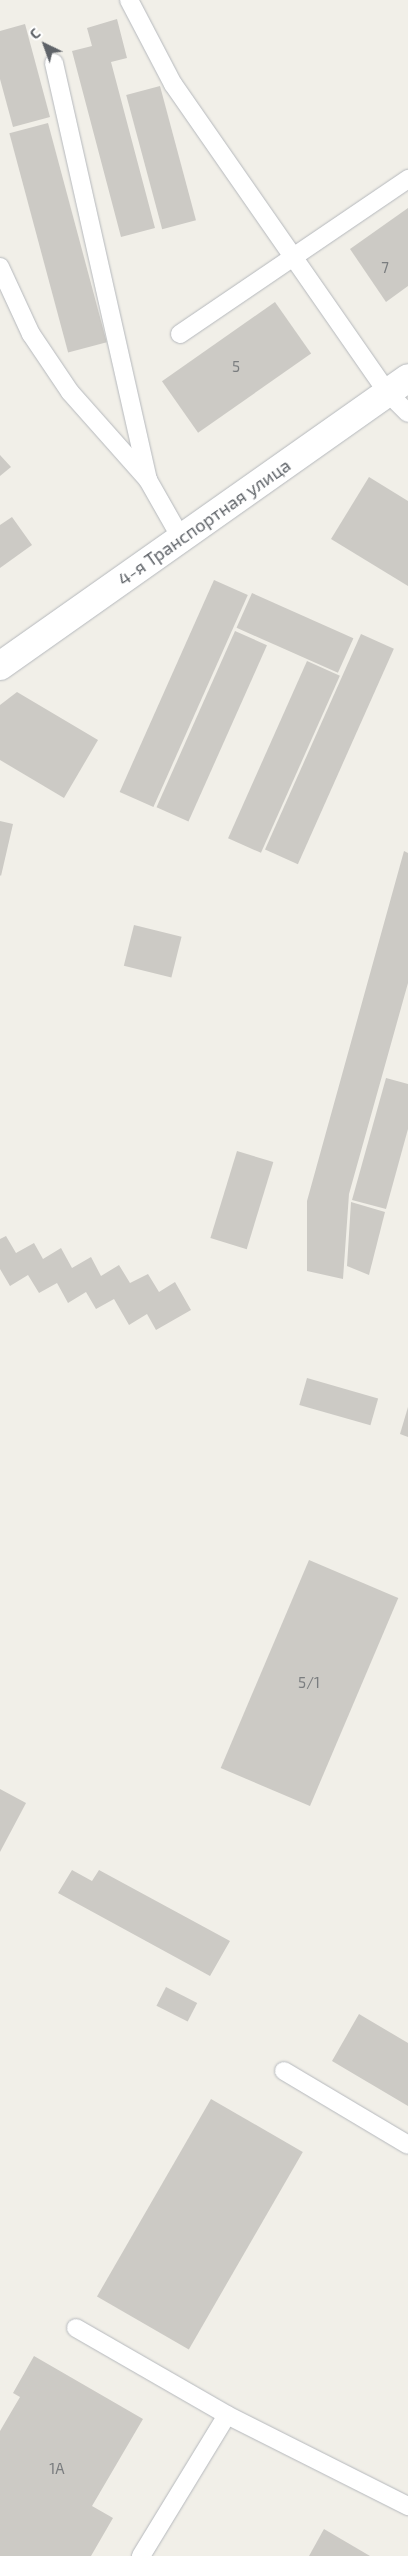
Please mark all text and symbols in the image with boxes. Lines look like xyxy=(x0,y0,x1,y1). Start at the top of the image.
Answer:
north arrow xyxy=(20,20,70,70)
text: С xyxy=(26,24,43,43)
house number: 7 xyxy=(381,259,389,277)
house number: 5 xyxy=(232,358,240,376)
street label: 4-я Транспортная улица xyxy=(113,454,295,590)
house number: 5/1 xyxy=(298,1674,320,1692)
house number: 1А xyxy=(49,2460,65,2478)

